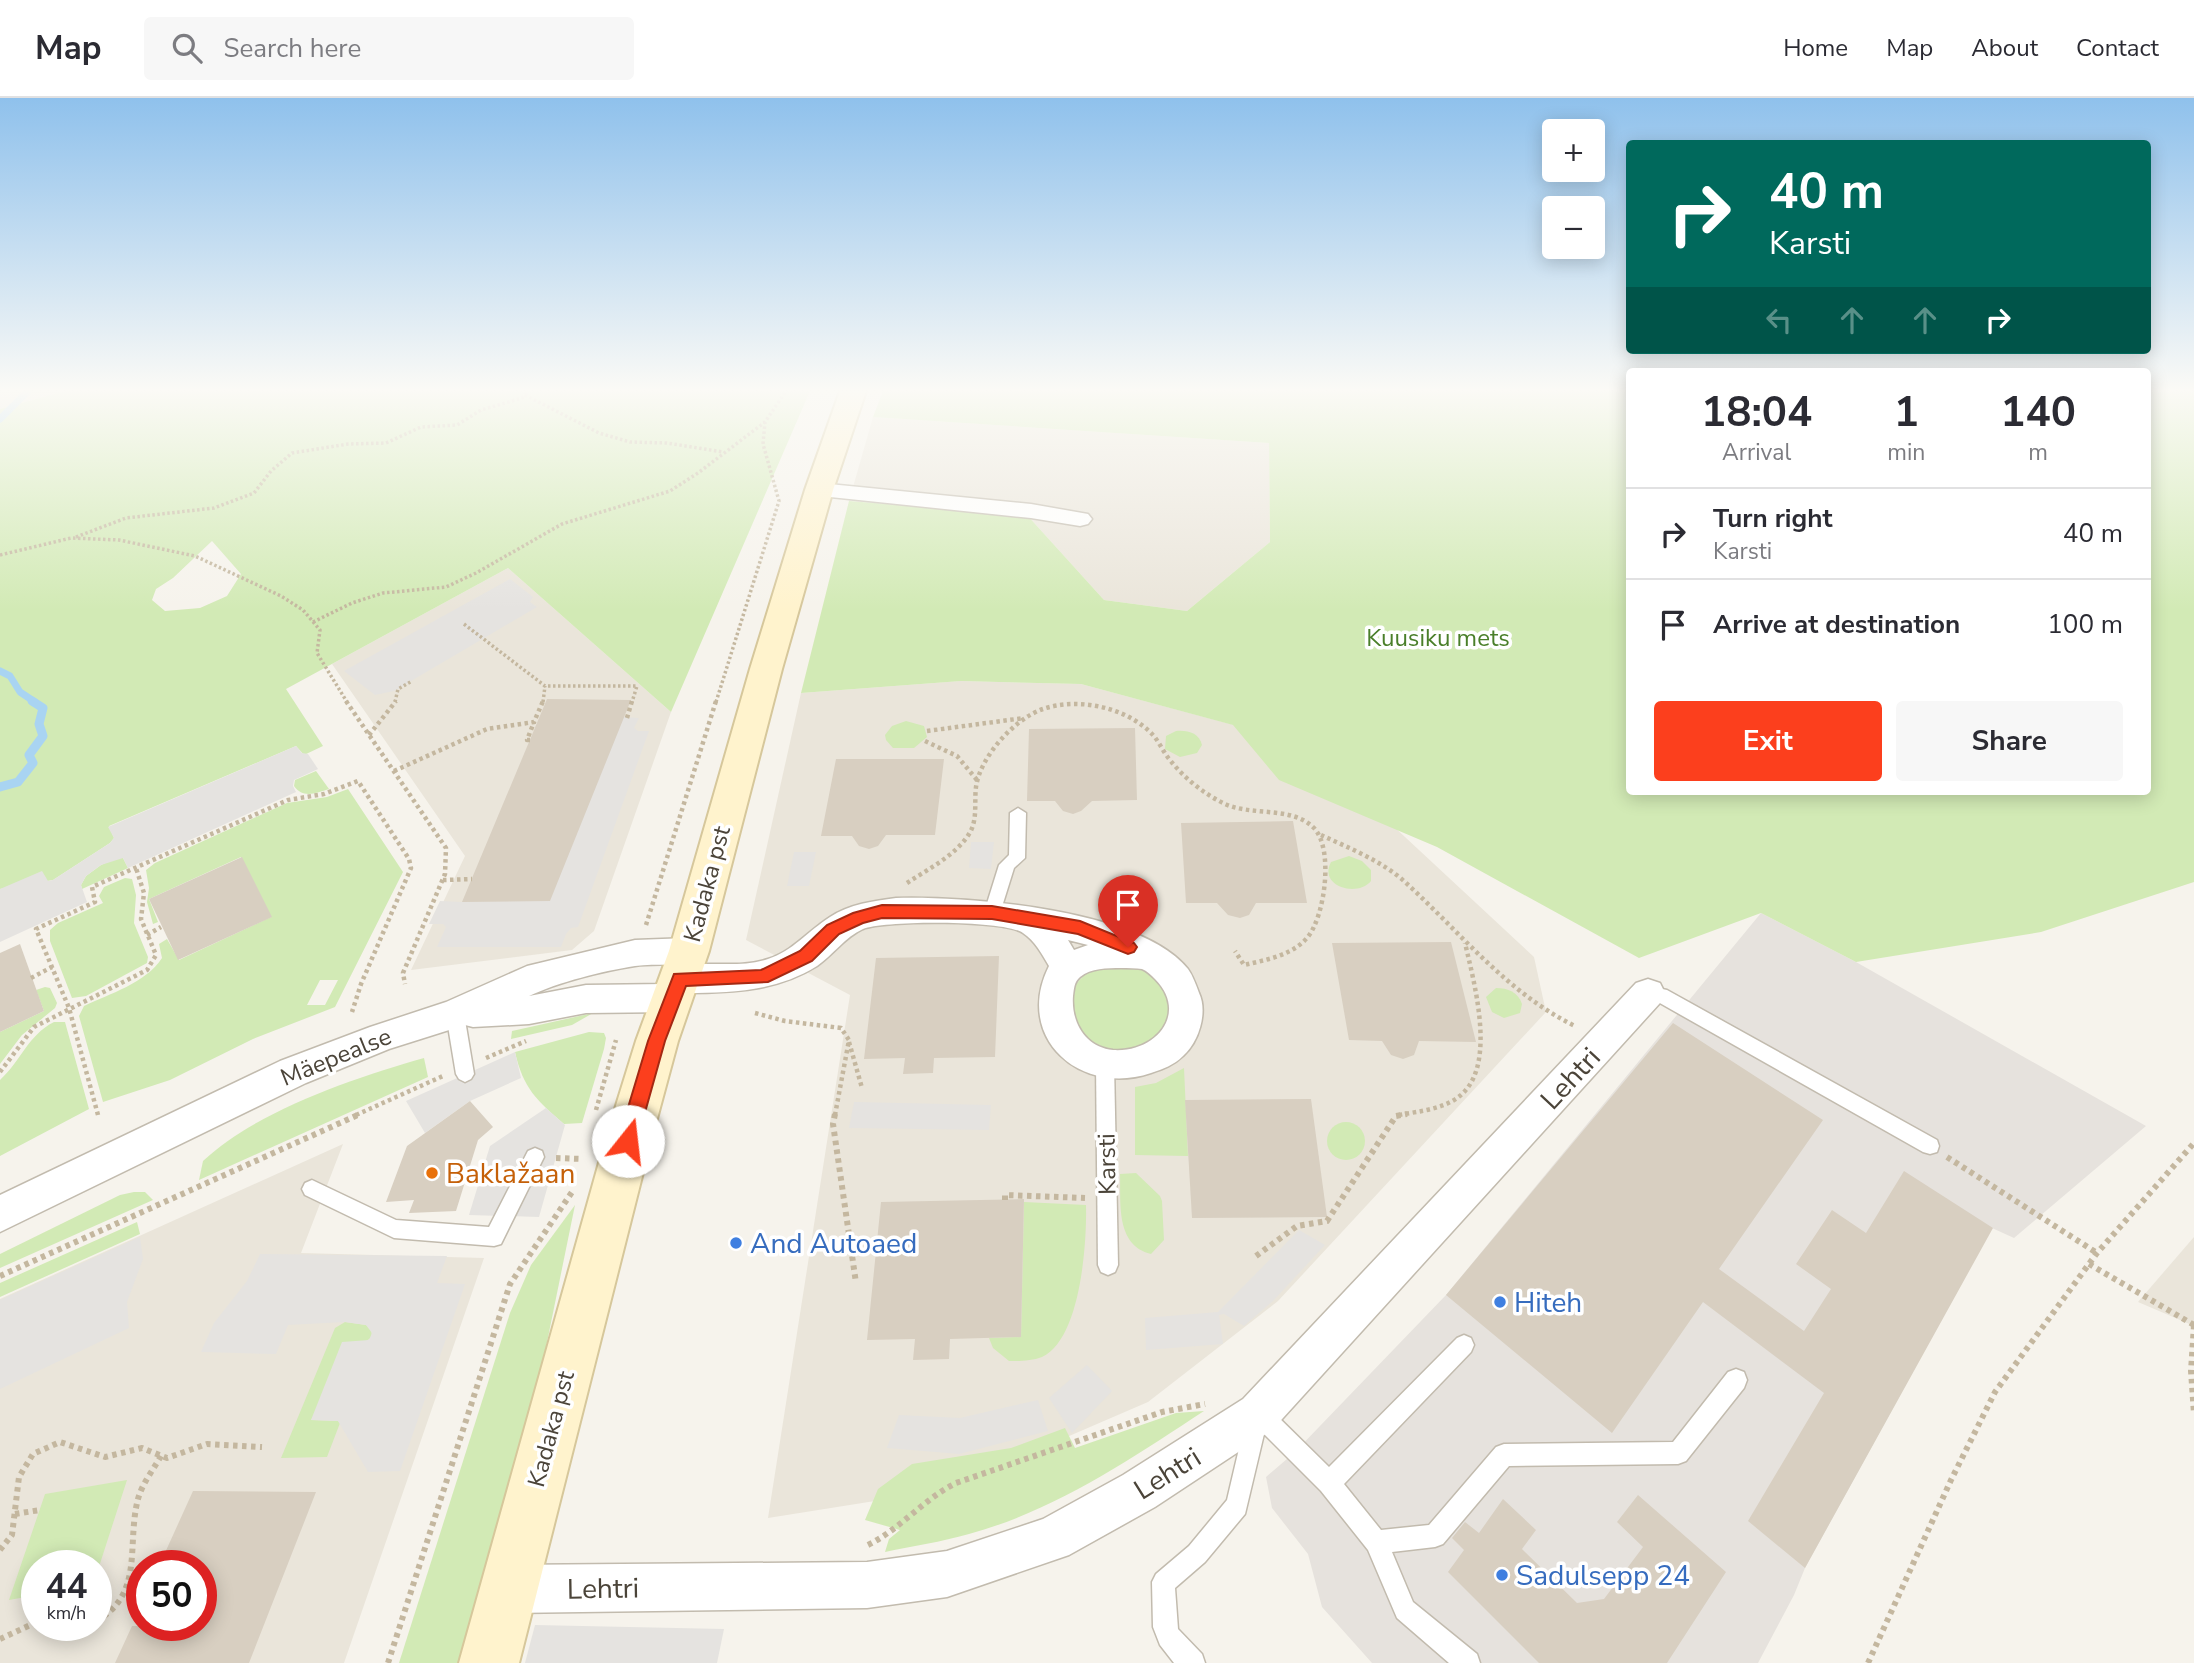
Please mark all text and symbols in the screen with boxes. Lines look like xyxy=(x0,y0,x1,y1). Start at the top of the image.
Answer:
search box xyxy=(144,17,634,80)
text: Map xyxy=(35,26,102,71)
icon: search xyxy=(168,29,206,67)
text: Search here xyxy=(224,31,361,66)
text: Home xyxy=(1783,32,1848,64)
text: Map xyxy=(1886,32,1933,64)
text: About xyxy=(1971,32,2038,64)
text: Contact xyxy=(2076,32,2159,64)
map controls xyxy=(1542,119,1605,259)
button: + xyxy=(1542,119,1605,182)
text: 40 m xyxy=(1769,158,1884,225)
icon: right xyxy=(1654,168,1745,259)
button: − xyxy=(1542,196,1605,259)
text: Karsti xyxy=(1769,222,1851,265)
icon: left xyxy=(1760,301,1798,339)
icon: ahead xyxy=(1833,301,1871,339)
icon: ahead xyxy=(1906,301,1944,339)
icon: right xyxy=(1979,301,2017,339)
text: 18:04 xyxy=(1701,384,1812,441)
text: 1 xyxy=(1894,384,1919,441)
text: 140 xyxy=(2000,384,2076,441)
text: Arrival xyxy=(1722,437,1791,468)
text: min xyxy=(1887,437,1925,468)
text: m xyxy=(2028,437,2048,468)
text: Turn right xyxy=(1713,501,1832,536)
icon: right xyxy=(1654,515,1692,553)
text: 40 m xyxy=(2063,516,2123,551)
text: Karsti xyxy=(1713,536,1772,567)
icon: arrive xyxy=(1654,606,1692,644)
text: Arrive at destination xyxy=(1713,607,1960,642)
text: 100 m xyxy=(2047,607,2123,642)
park label: Kuusiku mets xyxy=(1366,622,1510,654)
button: Exit xyxy=(1654,701,1882,781)
button: Share xyxy=(1896,701,2123,781)
street label: Kadaka pst xyxy=(676,822,738,946)
pin xyxy=(1098,875,1158,947)
icon: arrive xyxy=(1109,886,1147,924)
street label: Mäepealse xyxy=(276,1020,396,1094)
street label: Lehtri xyxy=(1532,1039,1609,1118)
position arrow xyxy=(591,1104,665,1178)
street label: Karsti xyxy=(1090,1133,1124,1195)
place label: Baklažaan xyxy=(446,1155,575,1193)
marker: Baklažaan xyxy=(424,1165,440,1181)
place label: And Autoaed xyxy=(750,1225,917,1263)
marker: And Autoaed xyxy=(728,1235,744,1251)
place label: Hiteh xyxy=(1514,1284,1582,1322)
marker: Hiteh xyxy=(1492,1294,1508,1310)
street label: Kadaka pst xyxy=(520,1367,582,1491)
street label: Lehtri xyxy=(1127,1439,1208,1509)
speed limit sign: 50 xyxy=(126,1550,217,1641)
place label: Sadulsepp 24 xyxy=(1516,1557,1690,1595)
text: 44 xyxy=(45,1563,88,1610)
marker: Sadulsepp 24 xyxy=(1494,1567,1510,1583)
street label: Lehtri xyxy=(567,1569,639,1609)
text: km/h xyxy=(47,1601,86,1625)

